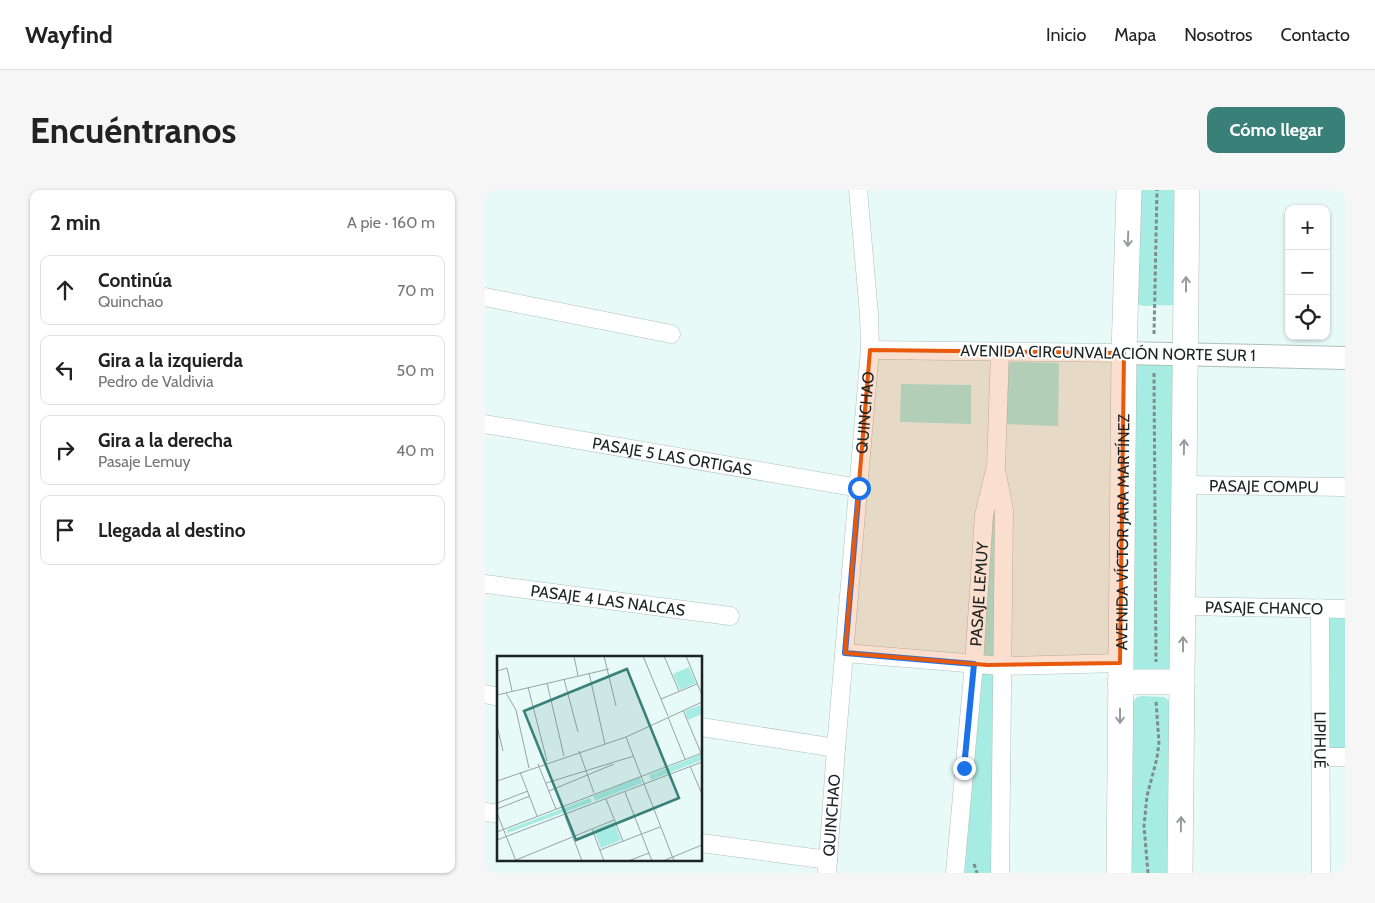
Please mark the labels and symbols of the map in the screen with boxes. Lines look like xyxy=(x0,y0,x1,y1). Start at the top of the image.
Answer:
one-way arrow xyxy=(1123,230,1132,246)
one-way arrow xyxy=(1181,277,1191,293)
street label: AVENIDA CIRCUNVALACIÓN NORTE SUR 1 xyxy=(960,341,1256,365)
street label: QUINCHAO xyxy=(852,371,878,454)
street label: AVENIDA VÍCTOR JARA MARTÍNEZ xyxy=(1112,414,1133,650)
street label: PASAJE 5 LAS ORTIGAS xyxy=(591,433,754,479)
one-way arrow xyxy=(1179,439,1189,456)
street label: PASAJE COMPU xyxy=(1209,476,1319,496)
route start xyxy=(848,477,871,500)
street label: PASAJE LEMUY xyxy=(966,540,992,647)
street label: PASAJE 4 LAS NALCAS xyxy=(530,581,686,620)
street label: PASAJE CHANCO xyxy=(1205,597,1323,618)
one-way arrow xyxy=(1178,637,1188,653)
inset map xyxy=(497,656,703,860)
one-way arrow xyxy=(1115,708,1125,724)
street label: LIPIHUÉ xyxy=(1311,711,1330,769)
route end xyxy=(953,757,976,780)
street label: QUINCHAO xyxy=(819,773,844,857)
one-way arrow xyxy=(1176,817,1185,833)

